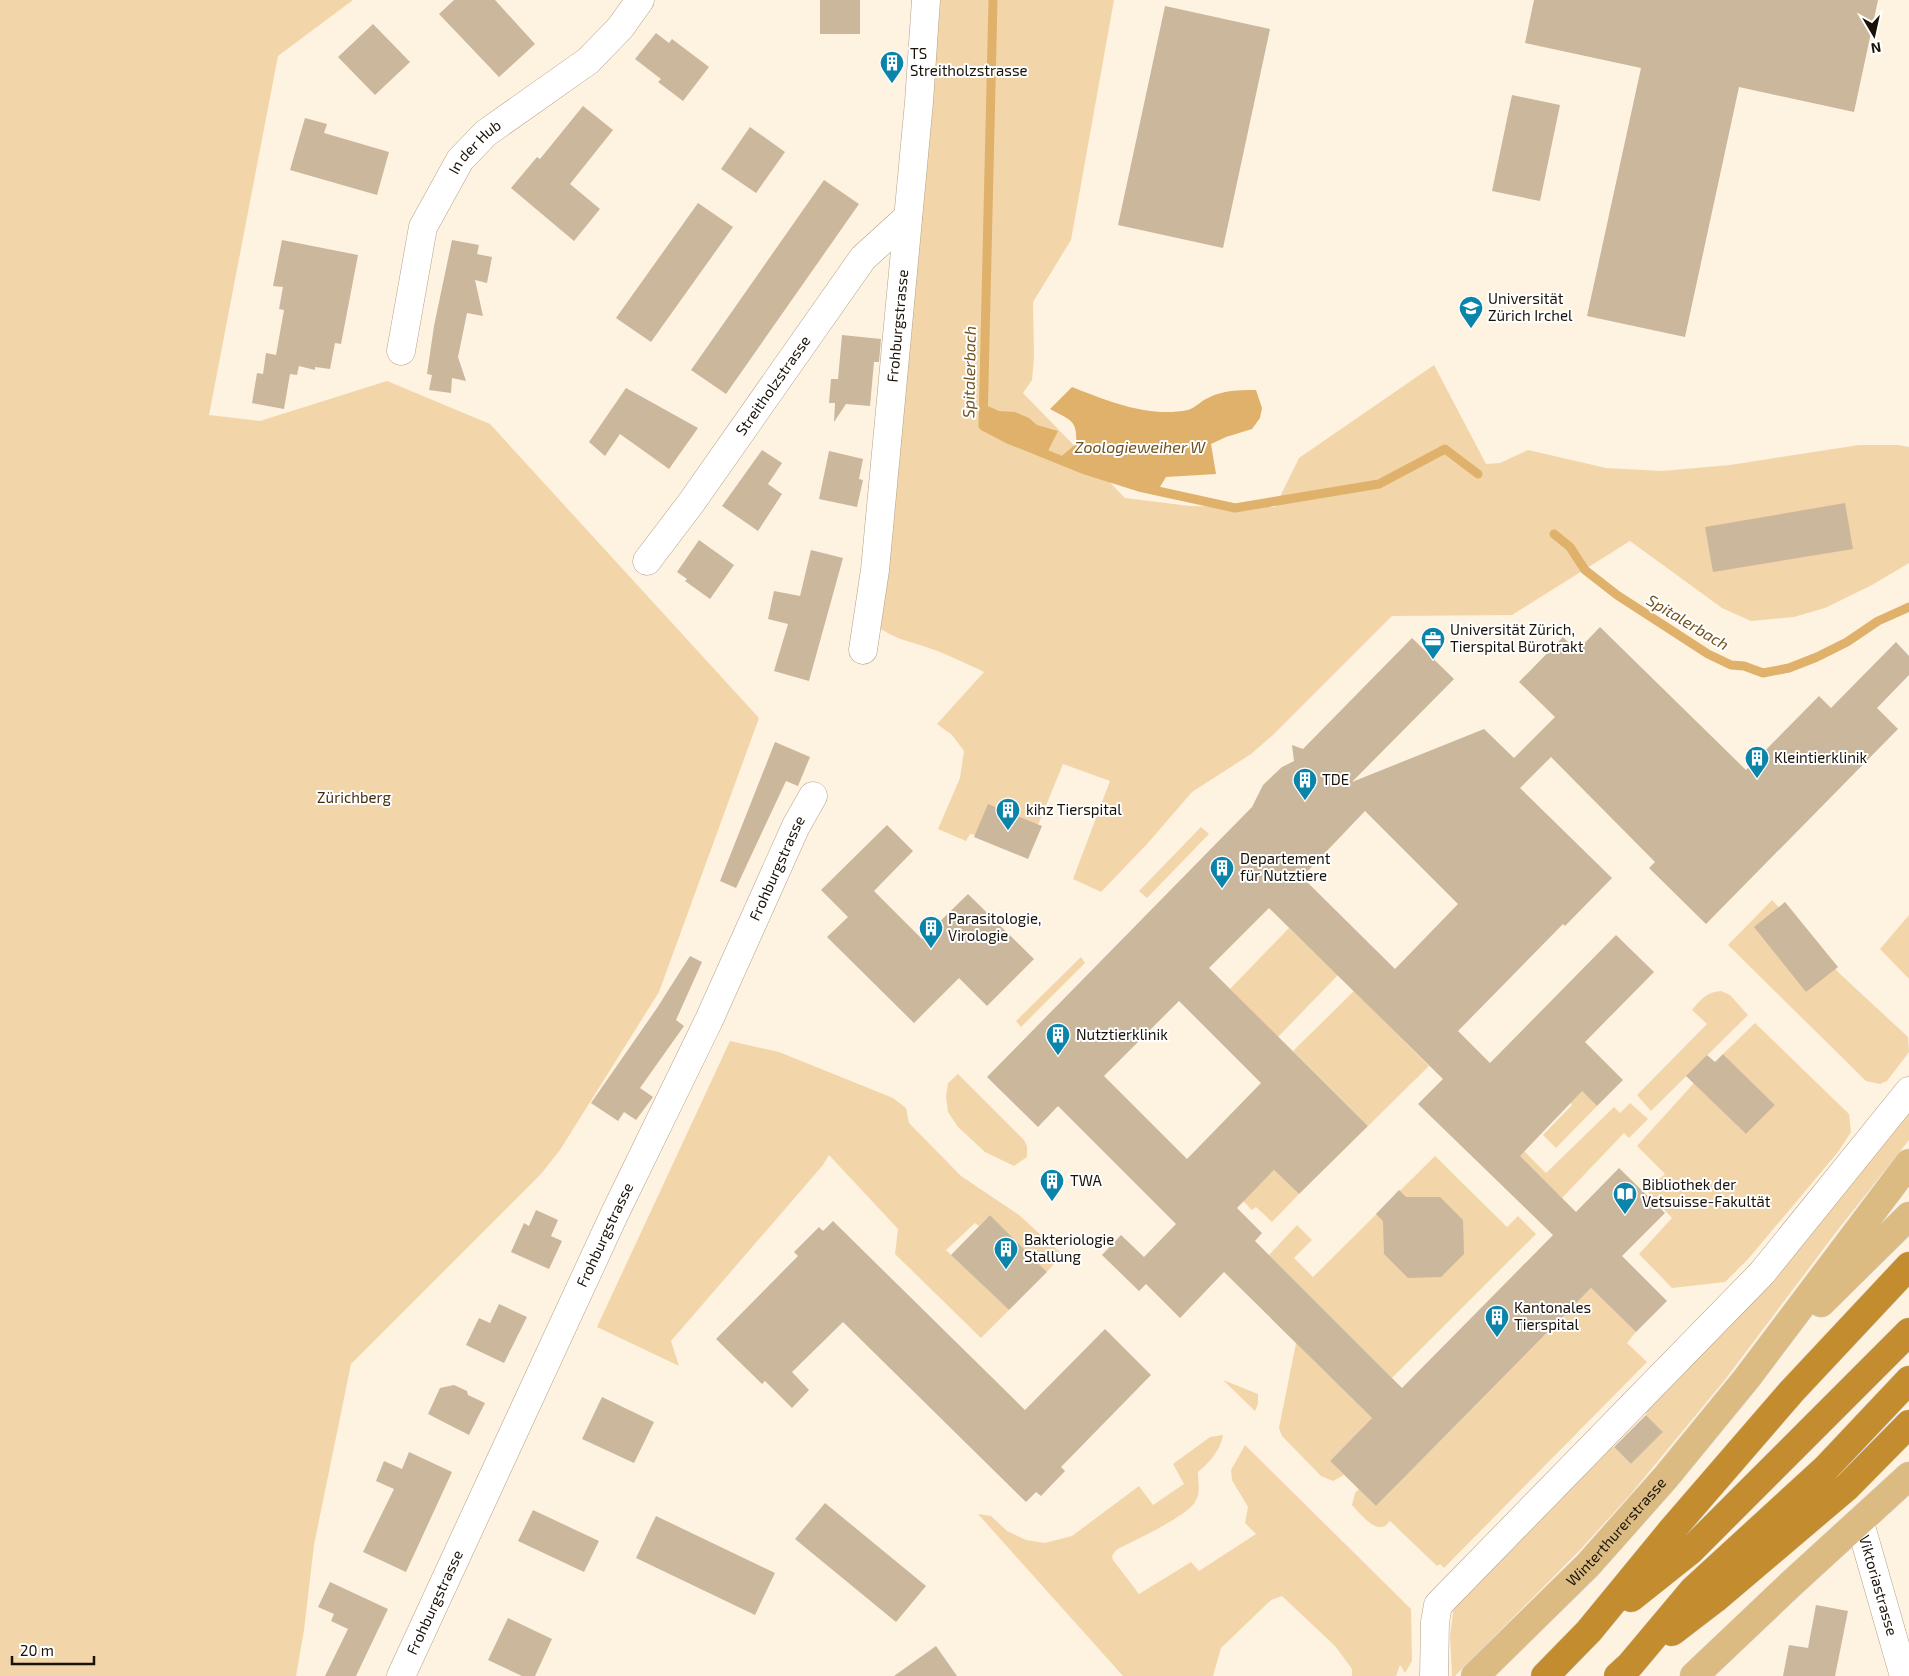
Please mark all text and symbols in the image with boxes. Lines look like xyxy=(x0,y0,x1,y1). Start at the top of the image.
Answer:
north arrow xyxy=(1849,10,1899,60)
text: N xyxy=(1870,39,1882,58)
place label: TS Streitholzstrasse xyxy=(910,44,1028,79)
building icon: TS Streitholzstrasse xyxy=(879,50,905,84)
street label: In der Hub xyxy=(444,115,504,177)
street label: Frohburgstrasse xyxy=(883,269,911,383)
place label: Universität Zürich Irchel xyxy=(1488,289,1573,324)
school or university icon: Universität Zürich Irchel xyxy=(1458,295,1484,329)
water label: Spitalerbach xyxy=(958,326,979,418)
street label: Streitholzstrasse xyxy=(731,332,814,439)
water label: Zoologieweiher W xyxy=(1075,437,1206,456)
water label: Spitalerbach xyxy=(1644,590,1733,653)
place label: Universität Zürich, Tierspital Bürotrakt xyxy=(1450,620,1584,655)
office icon: Universität Zürich, Tierspital Bürotrakt xyxy=(1420,626,1446,660)
building icon: Kleintierklinik xyxy=(1744,745,1770,779)
place label: Kleintierklinik xyxy=(1774,748,1868,766)
building icon: TDE xyxy=(1292,767,1318,801)
place label: TDE xyxy=(1322,770,1349,788)
park label: Zürichberg xyxy=(317,788,392,806)
building icon: kihz Tierspital xyxy=(995,797,1021,831)
place label: kihz Tierspital xyxy=(1026,800,1122,818)
street label: Frohburgstrasse xyxy=(745,812,808,923)
place label: Departement für Nutztiere xyxy=(1240,849,1331,884)
building icon: Departement für Nutztiere xyxy=(1209,855,1235,889)
place label: Parasitologie, Virologie xyxy=(948,909,1041,944)
building icon: Parasitologie, Virologie xyxy=(918,915,944,949)
building icon: Nutztierklinik xyxy=(1045,1022,1071,1056)
place label: Nutztierklinik xyxy=(1076,1025,1168,1043)
building icon: TWA xyxy=(1039,1168,1065,1202)
place label: TWA xyxy=(1070,1171,1103,1189)
place label: Bibliothek der Vetsuisse-Fakultät xyxy=(1642,1175,1771,1210)
street label: Frohburgstrasse xyxy=(572,1179,636,1290)
library icon: Bibliothek der Vetsuisse-Fakultät xyxy=(1612,1181,1638,1215)
place label: Bakteriologie Stallung xyxy=(1024,1230,1114,1265)
building icon: Bakteriologie Stallung xyxy=(993,1236,1019,1270)
place label: Kantonales Tierspital xyxy=(1514,1298,1591,1333)
building icon: Kantonales Tierspital xyxy=(1484,1304,1510,1338)
street label: Winterthurerstrasse xyxy=(1562,1473,1669,1589)
street label: Viktoriastrasse xyxy=(1856,1533,1902,1638)
street label: Frohburgstrasse xyxy=(402,1547,466,1657)
scale bar xyxy=(12,1634,95,1666)
text: 20 m xyxy=(20,1641,54,1659)

